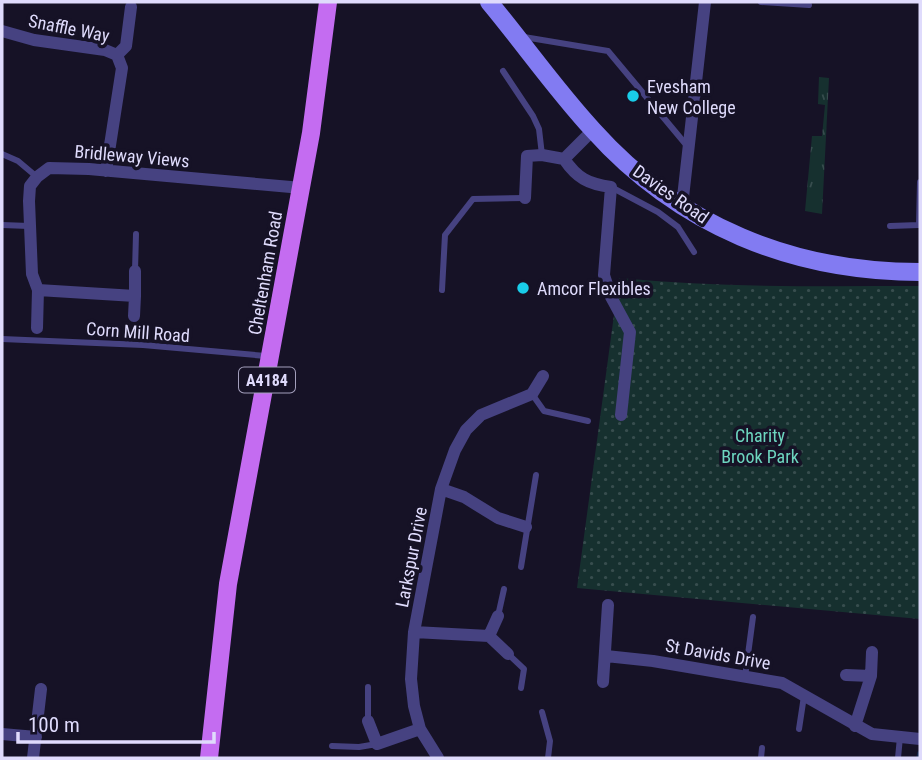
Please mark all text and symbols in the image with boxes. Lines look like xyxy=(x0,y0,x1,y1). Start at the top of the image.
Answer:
street label: Snaffle Way xyxy=(27,10,112,46)
place label: Evesham New College xyxy=(647,76,736,118)
marker: Evesham New College xyxy=(625,88,641,104)
street label: Bridleway Views xyxy=(74,141,190,171)
street label: Davies Road xyxy=(629,160,713,228)
street label: Cheltenham Road xyxy=(244,210,286,336)
place label: Amcor Flexibles xyxy=(537,278,651,299)
marker: Amcor Flexibles xyxy=(515,280,531,296)
street label: Corn Mill Road xyxy=(85,318,191,346)
road number: A4184 xyxy=(239,368,295,392)
park label: Charity Brook Park xyxy=(721,425,799,467)
street label: Larkspur Drive xyxy=(391,505,431,609)
street label: St Davids Drive xyxy=(664,634,772,674)
scale bar xyxy=(18,700,214,744)
text: 100 m xyxy=(28,713,80,737)

